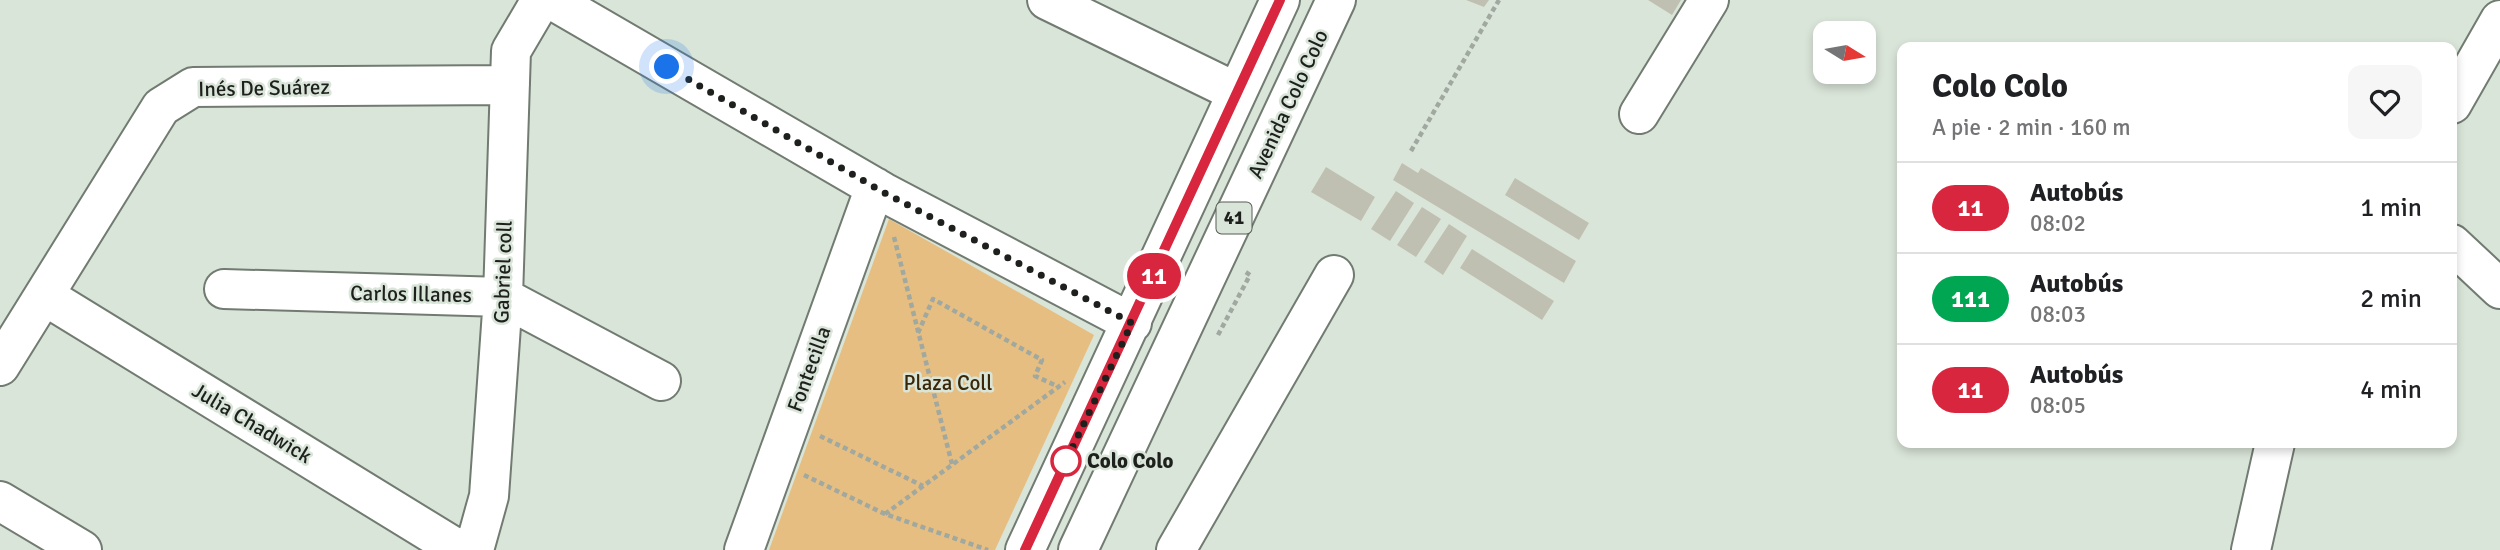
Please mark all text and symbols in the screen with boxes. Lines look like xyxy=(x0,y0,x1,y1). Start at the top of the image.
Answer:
north arrow xyxy=(1813,21,1876,84)
map controls xyxy=(1813,21,1876,84)
street label: Avenida Colo Colo xyxy=(1242,26,1334,182)
your location xyxy=(649,49,684,84)
button: heart xyxy=(2348,65,2422,139)
text: Colo Colo xyxy=(1932,66,2068,107)
street label: Inés De Suárez xyxy=(198,74,330,102)
text: A pie · 2 min · 160 m xyxy=(1932,113,2131,142)
text: Autobús xyxy=(2030,177,2123,209)
text: 1 min xyxy=(2360,192,2422,224)
text: 11 xyxy=(1958,193,1983,223)
road number: 41 xyxy=(1216,202,1252,233)
text: 08:02 xyxy=(2030,209,2086,238)
street label: Gabriel coll xyxy=(488,220,518,324)
line badge: 11 xyxy=(1122,253,1186,299)
text: 11 xyxy=(1141,261,1167,291)
text: Autobús xyxy=(2030,268,2123,300)
street label: Carlos Illanes xyxy=(350,280,472,308)
text: 2 min xyxy=(2360,283,2422,315)
text: 111 xyxy=(1951,284,1990,314)
text: 08:03 xyxy=(2030,300,2086,329)
street label: Fontecilla xyxy=(782,323,836,415)
text: Autobús xyxy=(2030,359,2123,391)
park label: Plaza Coll xyxy=(904,370,992,396)
text: 4 min xyxy=(2360,374,2422,406)
text: 11 xyxy=(1958,375,1983,405)
street label: Julia Chadwick xyxy=(187,377,317,469)
text: 08:05 xyxy=(2030,391,2086,420)
marker: Colo Colo xyxy=(1051,446,1081,476)
place label: Colo Colo xyxy=(1087,448,1174,474)

